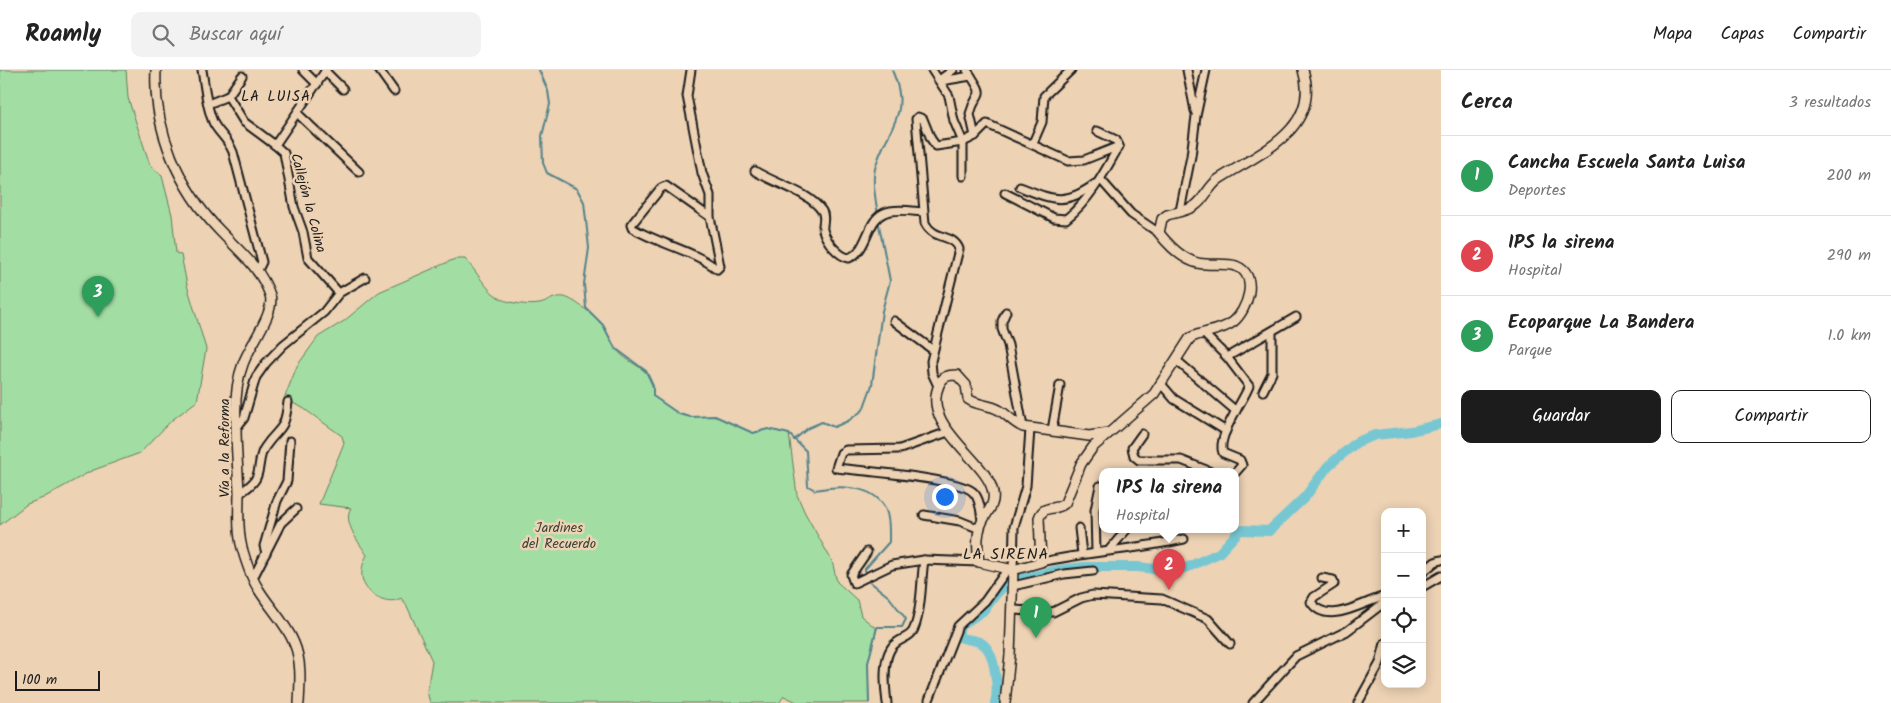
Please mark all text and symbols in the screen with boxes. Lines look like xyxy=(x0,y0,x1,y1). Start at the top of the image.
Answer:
search box xyxy=(131,12,481,57)
text: Roamly xyxy=(25,15,101,54)
text: Buscar aquí xyxy=(189,20,281,50)
text: Mapa xyxy=(1653,20,1693,49)
text: Capas xyxy=(1721,20,1765,49)
text: Compartir xyxy=(1793,20,1866,49)
icon: search xyxy=(149,21,177,49)
district label: LA LUISA xyxy=(241,85,311,109)
text: Cerca xyxy=(1461,86,1513,119)
text: 3 resultados xyxy=(1789,90,1871,115)
text: Cancha Escuela Santa Luisa xyxy=(1508,148,1746,178)
street label: Callejón la Colina xyxy=(284,151,332,255)
text: 1 xyxy=(1475,163,1479,188)
text: 200 m xyxy=(1827,163,1871,188)
text: Deportes xyxy=(1508,178,1566,203)
text: IPS la sirena xyxy=(1508,228,1614,258)
text: 2 xyxy=(1472,243,1482,268)
text: 290 m xyxy=(1827,243,1871,268)
text: Hospital xyxy=(1508,258,1562,283)
pin: 3 xyxy=(82,276,114,317)
text: Ecoparque La Bandera xyxy=(1508,308,1694,338)
text: 3 xyxy=(1473,323,1481,348)
text: 1.0 km xyxy=(1828,323,1871,348)
text: Parque xyxy=(1508,338,1552,363)
button: Guardar xyxy=(1461,390,1661,443)
button: Compartir xyxy=(1671,390,1871,443)
street label: Vía a la Reforma xyxy=(214,398,236,498)
popup xyxy=(1099,468,1239,533)
text: IPS la sirena xyxy=(1116,473,1222,503)
your location xyxy=(932,484,958,510)
text: Hospital xyxy=(1116,503,1170,528)
map controls xyxy=(1381,508,1426,688)
button: + xyxy=(1381,508,1426,553)
park label: Jardines del Recuerdo xyxy=(522,517,596,555)
district label: LA SIRENA xyxy=(963,542,1049,567)
pin: 2 xyxy=(1153,549,1185,590)
button: − xyxy=(1381,553,1426,598)
pin: 1 xyxy=(1020,597,1052,638)
button: locate xyxy=(1381,598,1426,643)
button: layers xyxy=(1381,643,1426,688)
scale bar xyxy=(15,668,100,691)
text: 100 m xyxy=(22,669,57,691)

